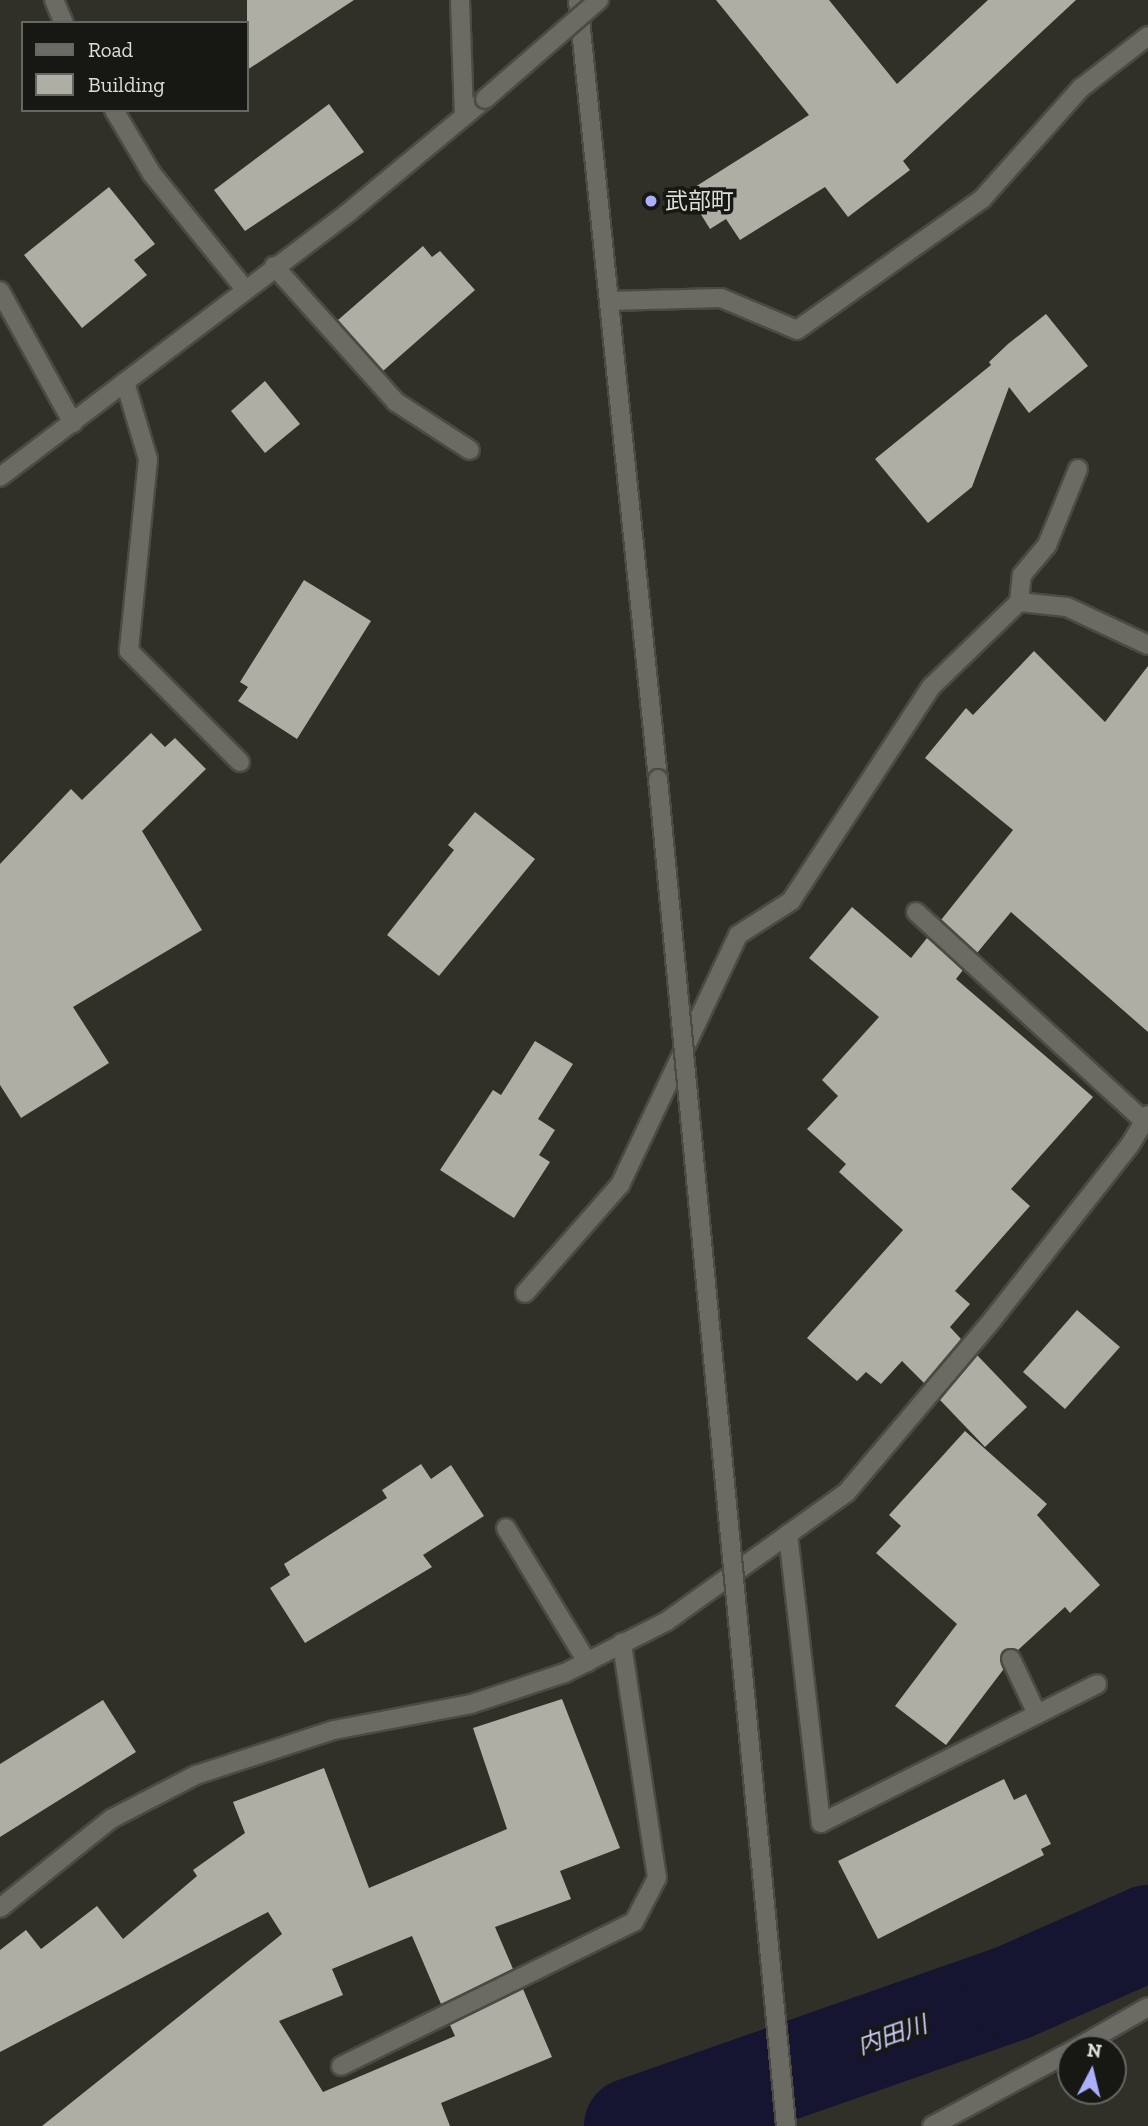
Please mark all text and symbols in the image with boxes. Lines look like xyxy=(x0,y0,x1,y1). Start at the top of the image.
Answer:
legend xyxy=(21,21,248,112)
text: Road xyxy=(88,37,133,62)
text: Building xyxy=(88,72,165,97)
place label: 武部町 xyxy=(665,187,734,215)
marker: 武部町 xyxy=(643,193,659,209)
water label: 内田川 xyxy=(853,2010,931,2060)
north arrow xyxy=(1057,2035,1127,2105)
text: N xyxy=(1086,2038,1103,2063)

